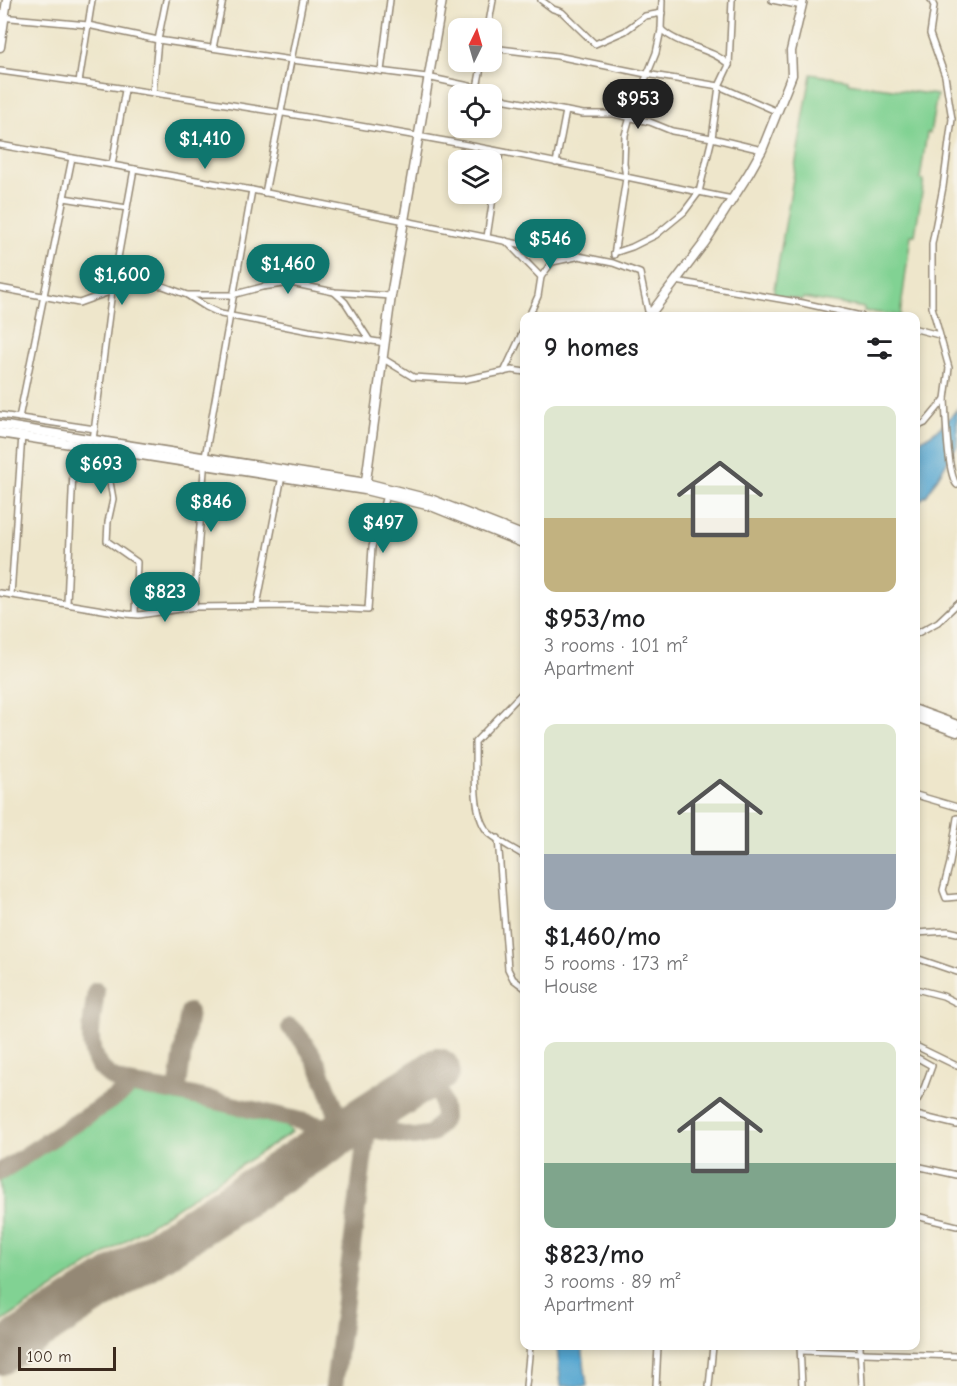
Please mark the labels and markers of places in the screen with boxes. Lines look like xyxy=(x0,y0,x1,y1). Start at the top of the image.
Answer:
pin: $953 xyxy=(602,79,674,130)
pin: $1,410 xyxy=(156,119,254,170)
pin: $546 xyxy=(514,219,586,270)
pin: $1,460 xyxy=(239,244,337,295)
pin: $1,600 xyxy=(73,255,171,306)
pin: $693 xyxy=(65,444,137,495)
pin: $846 xyxy=(175,482,247,533)
pin: $497 xyxy=(347,503,419,554)
pin: $823 xyxy=(129,572,201,623)

